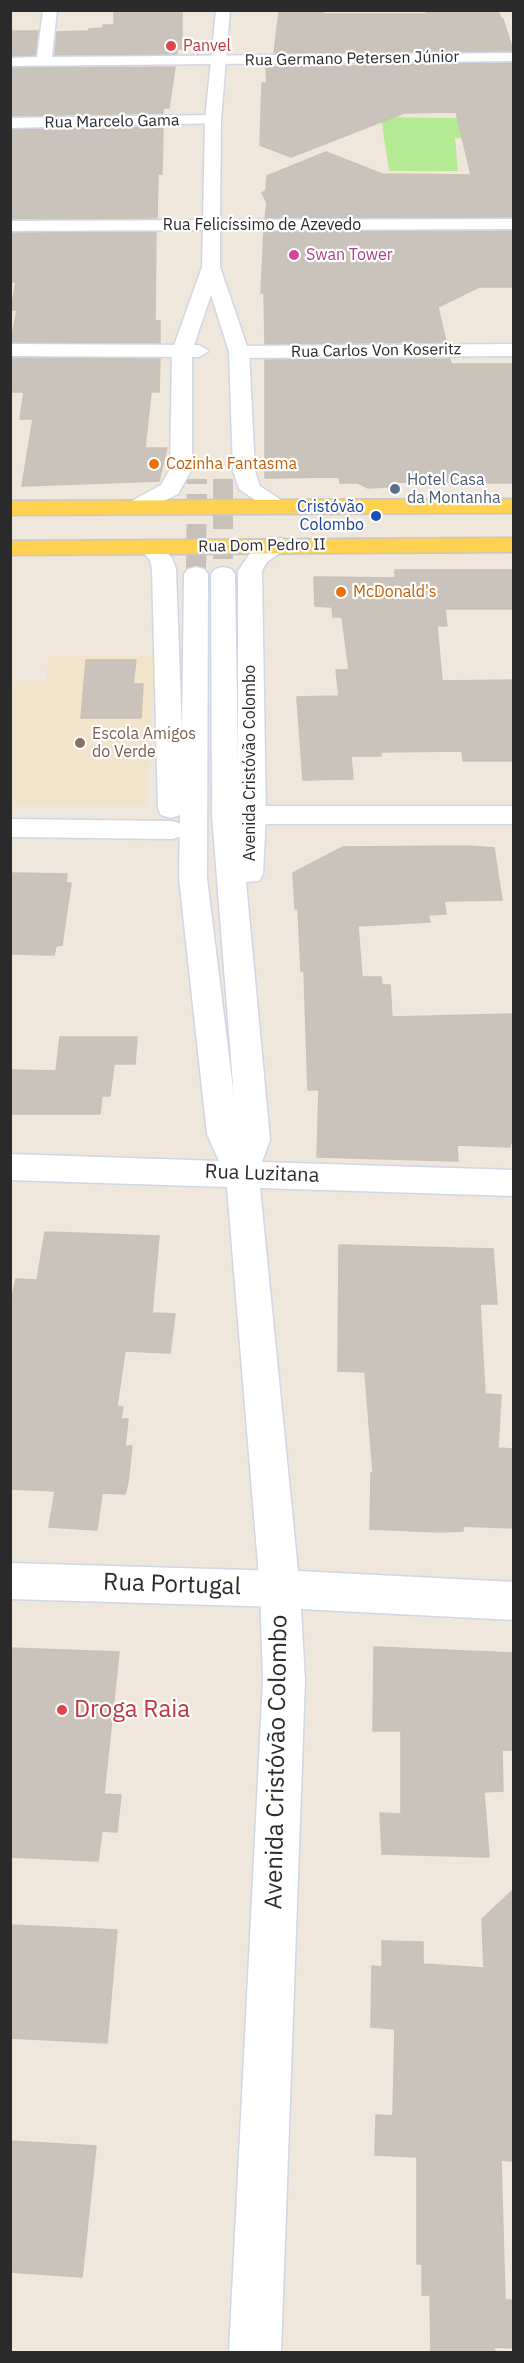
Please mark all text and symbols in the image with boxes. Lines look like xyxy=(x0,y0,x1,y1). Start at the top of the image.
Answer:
place label: Panvel xyxy=(183,36,231,56)
marker: Panvel xyxy=(164,39,178,53)
street label: Rua Germano Petersen Júnior xyxy=(244,48,460,70)
street label: Rua Marcelo Gama xyxy=(44,111,180,133)
street label: Rua Felicíssimo de Azevedo xyxy=(163,215,361,235)
place label: Swan Tower xyxy=(306,245,393,265)
marker: Swan Tower xyxy=(287,248,301,262)
street label: Rua Carlos Von Koseritz xyxy=(291,340,461,362)
place label: Cozinha Fantasma xyxy=(166,454,297,474)
marker: Cozinha Fantasma xyxy=(147,457,161,471)
place label: Hotel Casa da Montanha xyxy=(407,470,501,508)
marker: Hotel Casa da Montanha xyxy=(388,482,402,496)
place label: Cristóvão Colombo xyxy=(297,497,364,535)
marker: Cristóvão Colombo xyxy=(369,509,383,523)
street label: Rua Dom Pedro II xyxy=(198,535,326,557)
place label: McDonald's xyxy=(353,582,437,602)
marker: McDonald's xyxy=(334,585,348,599)
street label: Avenida Cristóvão Colombo xyxy=(240,665,260,861)
place label: Escola Amigos do Verde xyxy=(92,724,196,762)
marker: Escola Amigos do Verde xyxy=(73,736,87,750)
street label: Rua Luzitana xyxy=(204,1160,320,1188)
street label: Rua Portugal xyxy=(103,1568,241,1602)
street label: Avenida Cristóvão Colombo xyxy=(260,1614,294,1910)
place label: Droga Raia xyxy=(74,1696,190,1724)
marker: Droga Raia xyxy=(55,1703,69,1717)

